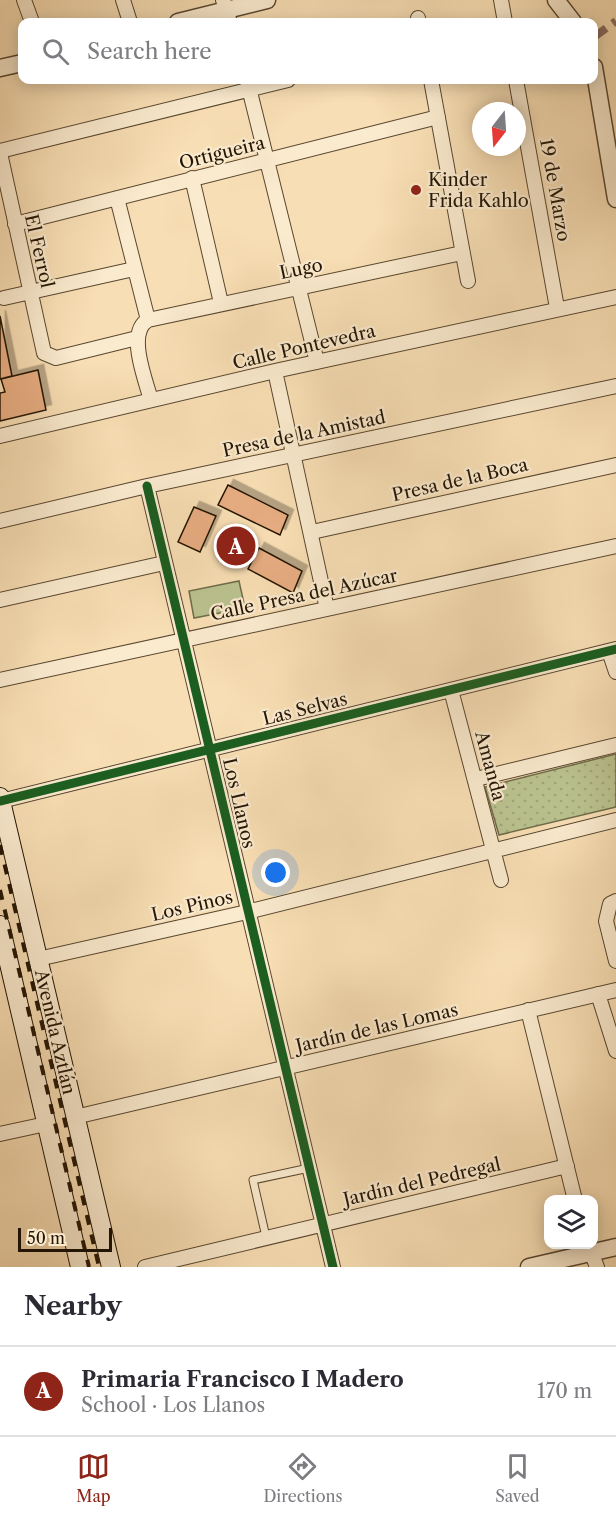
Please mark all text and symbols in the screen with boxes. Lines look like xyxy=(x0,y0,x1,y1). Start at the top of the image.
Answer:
search box xyxy=(18,18,598,84)
icon: search xyxy=(39,35,72,68)
text: Search here xyxy=(87,38,212,65)
north arrow xyxy=(472,102,526,156)
street label: Ortigueira xyxy=(177,132,268,174)
street label: 19 de Marzo xyxy=(535,137,575,243)
place label: Kinder Frida Kahlo xyxy=(428,169,529,212)
marker: Kinder Frida Kahlo xyxy=(409,183,423,197)
street label: El Ferrol xyxy=(20,212,58,290)
street label: Lugo xyxy=(278,254,324,284)
street label: Calle Pontevedra xyxy=(230,320,378,374)
street label: Presa de la Amistad xyxy=(221,406,387,462)
street label: Presa de la Boca xyxy=(390,454,531,506)
pin: A xyxy=(216,524,256,568)
street label: Calle Presa del Azúcar xyxy=(209,564,400,626)
street label: Las Selvas xyxy=(260,688,350,730)
street label: Amanda xyxy=(470,728,510,804)
street label: Los Llanos xyxy=(218,756,260,850)
your location xyxy=(261,858,290,887)
street label: Los Pinos xyxy=(149,886,235,926)
street label: Avenida Aztlán xyxy=(30,966,80,1097)
street label: Jardín de las Lomas xyxy=(291,999,460,1058)
street label: Jardín del Pedregal xyxy=(338,1153,503,1211)
map controls xyxy=(544,1195,598,1249)
button: layers xyxy=(544,1195,598,1249)
scale bar xyxy=(18,1225,112,1252)
text: 50 m xyxy=(27,1228,65,1248)
text: Nearby xyxy=(24,1290,122,1322)
text: Primaria Francisco I Madero xyxy=(81,1366,404,1393)
text: A xyxy=(36,1379,51,1403)
text: 170 m xyxy=(537,1379,592,1403)
text: School · Los Llanos xyxy=(81,1393,265,1417)
tab: Map xyxy=(76,1450,111,1506)
tab: Directions xyxy=(263,1450,342,1506)
tab: Saved xyxy=(495,1450,540,1506)

